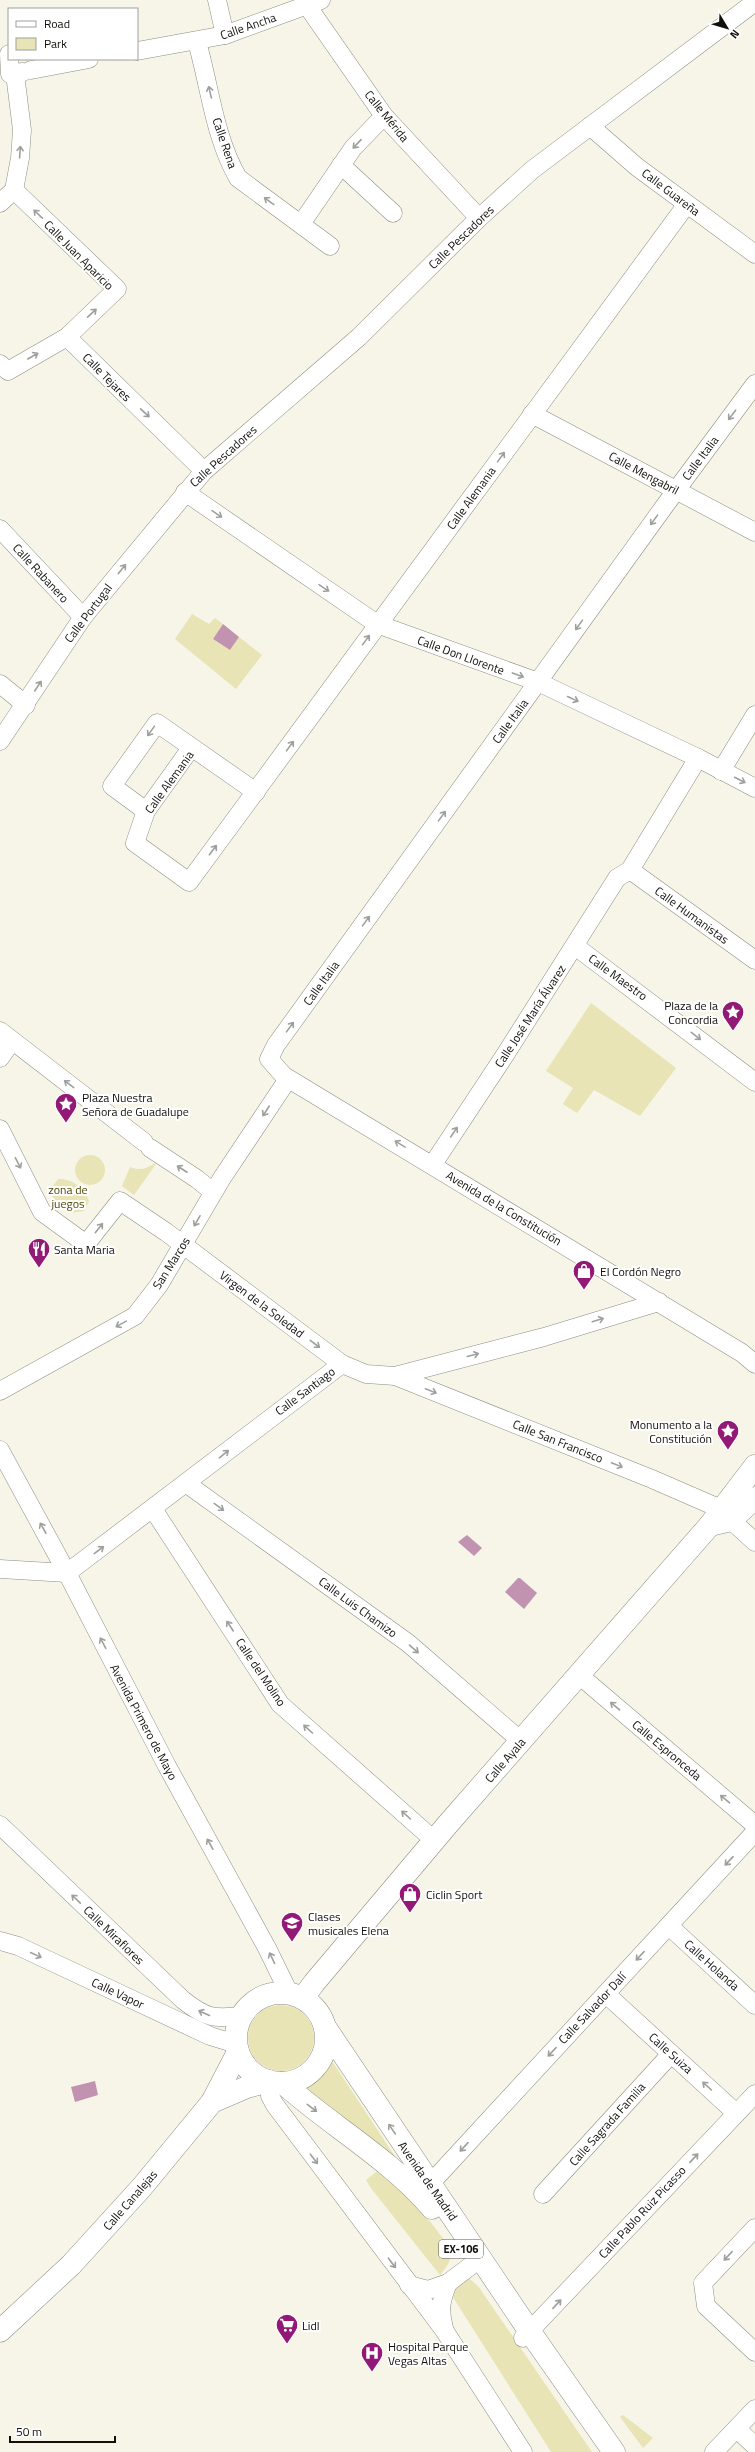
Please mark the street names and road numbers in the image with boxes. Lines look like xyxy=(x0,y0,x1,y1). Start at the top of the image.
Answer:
street label: Calle Ancha xyxy=(217,8,279,44)
street label: Calle Mérida xyxy=(360,86,414,146)
street label: Calle Rena xyxy=(207,115,243,171)
street label: Calle Guareña xyxy=(638,164,704,220)
street label: Calle Pescadores xyxy=(424,200,499,273)
street label: Calle Juan Aparicio xyxy=(40,216,118,294)
street label: Calle Tejares xyxy=(78,348,136,406)
street label: Calle Pescadores xyxy=(185,420,261,492)
street label: Calle Italia xyxy=(677,432,723,484)
street label: Calle Mengabril xyxy=(605,446,683,500)
street label: Calle Alemania xyxy=(442,463,500,533)
street label: Calle Rabanero xyxy=(8,539,74,607)
street label: Calle Portugal xyxy=(59,579,117,647)
street label: Calle Don Llorente xyxy=(415,630,507,680)
street label: Calle Italia xyxy=(487,695,533,747)
street label: Calle Alemania xyxy=(140,747,198,817)
street label: Calle Humanistas xyxy=(651,882,733,949)
street label: Calle Maestro xyxy=(584,949,652,1005)
street label: Calle Italia xyxy=(298,957,344,1009)
street label: Calle José María Álvarez xyxy=(489,961,571,1071)
street label: Avenida de la Constitución xyxy=(443,1166,565,1250)
street label: San Marcos xyxy=(147,1233,195,1293)
street label: Virgen de la Soledad xyxy=(216,1266,308,1342)
street label: Calle Santiago xyxy=(271,1362,339,1420)
street label: Calle San Francisco xyxy=(510,1414,606,1468)
street label: Calle Luis Chamizo xyxy=(315,1572,401,1642)
street label: Calle del Molino xyxy=(231,1634,291,1710)
street label: Avenida Primero de Mayo xyxy=(105,1661,183,1783)
street label: Calle Espronceda xyxy=(628,1715,706,1785)
street label: Calle Ayala xyxy=(480,1733,530,1787)
street label: Calle Miraflores xyxy=(79,1901,149,1969)
street label: Calle Holanda xyxy=(680,1935,744,1995)
street label: Calle Salvador Dalí xyxy=(554,1967,631,2048)
street label: Calle Vapor xyxy=(88,1972,148,2014)
street label: Calle Suiza xyxy=(645,2028,697,2078)
street label: Calle Sagrada Familia xyxy=(564,2078,650,2170)
street label: Avenida de Madrid xyxy=(393,2137,463,2225)
street label: Calle Pablo Ruiz Picasso xyxy=(594,2161,690,2263)
street label: Calle Canalejas xyxy=(98,2165,162,2234)
road number: EX-106 xyxy=(439,2240,483,2258)

